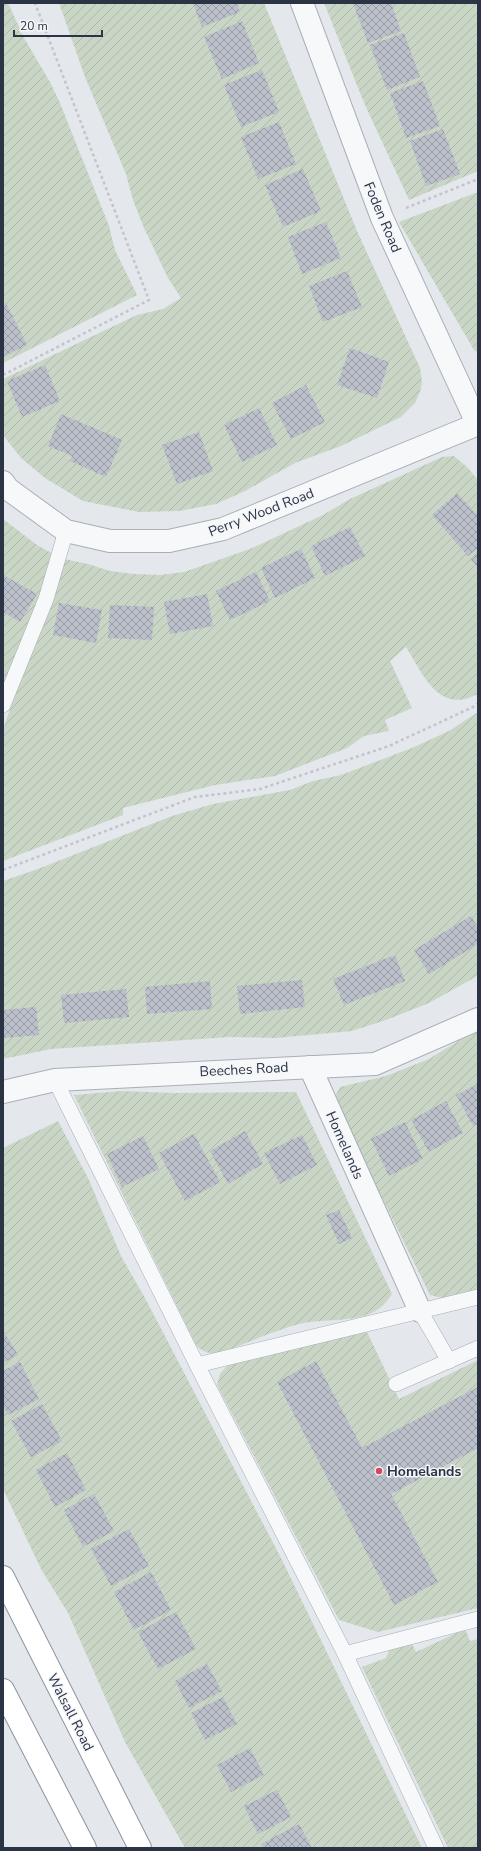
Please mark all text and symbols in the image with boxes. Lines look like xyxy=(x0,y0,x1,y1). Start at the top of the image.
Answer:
scale bar xyxy=(14,12,102,38)
text: 20 m xyxy=(20,18,48,34)
street label: Foden Road xyxy=(359,179,406,255)
street label: Perry Wood Road xyxy=(206,484,317,541)
street label: Beeches Road xyxy=(199,1058,289,1081)
street label: Homelands xyxy=(321,1108,368,1182)
place label: Homelands xyxy=(387,1462,461,1481)
marker: Homelands xyxy=(374,1466,384,1476)
street label: Walsall Road xyxy=(43,1670,98,1754)

